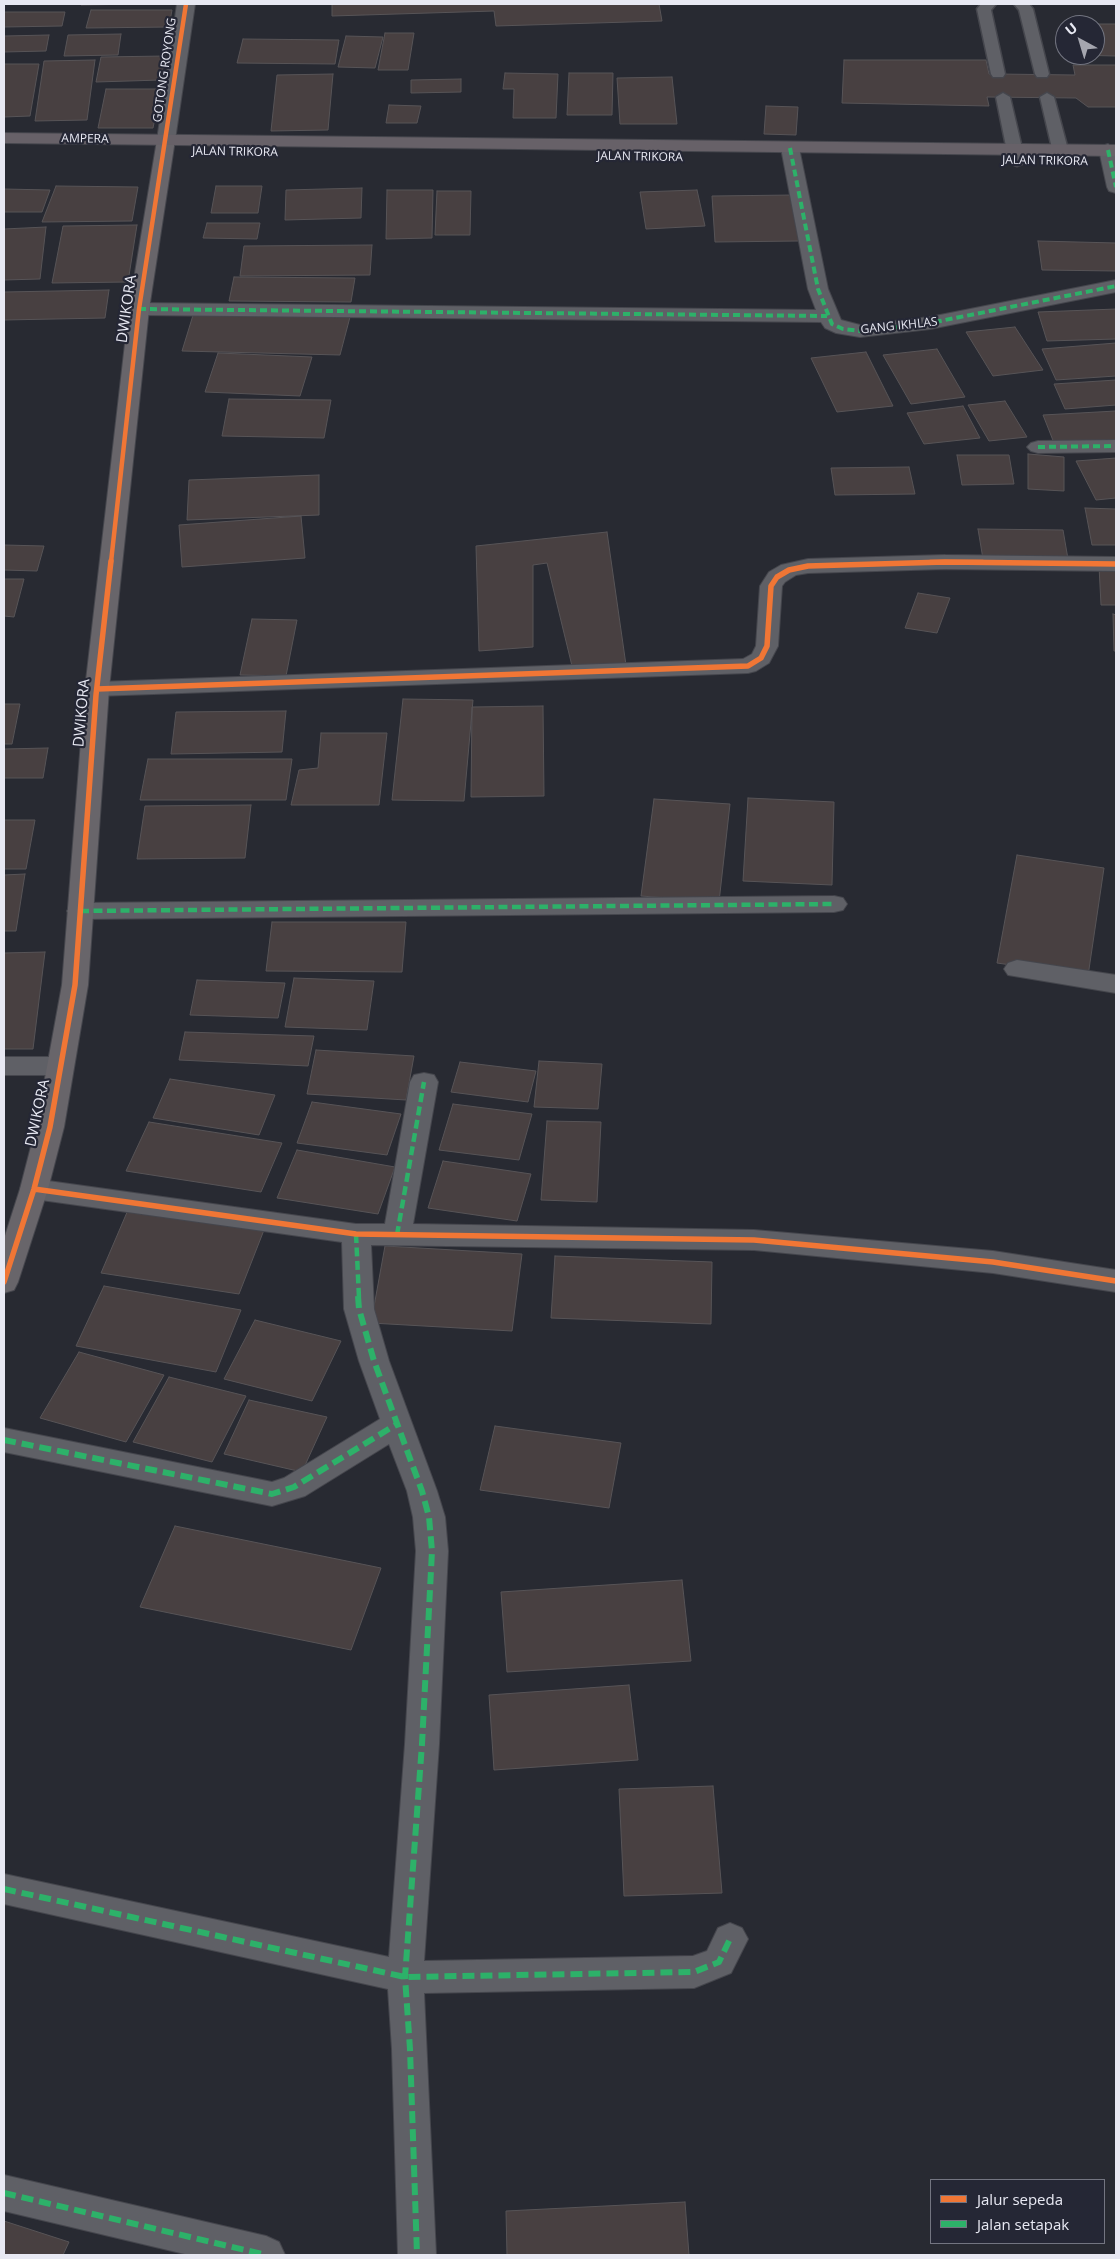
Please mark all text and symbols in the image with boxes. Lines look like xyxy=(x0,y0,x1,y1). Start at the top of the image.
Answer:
north arrow xyxy=(1055,15,1105,65)
street label: GOTONG ROYONG xyxy=(151,17,179,123)
text: U xyxy=(1061,18,1081,39)
street label: AMPERA xyxy=(61,131,109,147)
street label: JALAN TRIKORA xyxy=(192,144,278,160)
street label: JALAN TRIKORA xyxy=(597,149,683,165)
street label: JALAN TRIKORA xyxy=(1002,153,1088,169)
street label: DWIKORA xyxy=(113,274,141,344)
street label: GANG IKHLAS xyxy=(860,315,938,337)
street label: DWIKORA xyxy=(70,678,94,748)
street label: DWIKORA xyxy=(22,1078,54,1148)
legend xyxy=(930,2179,1105,2244)
text: Jalur sepeda xyxy=(977,2189,1063,2209)
text: Jalan setapak xyxy=(977,2214,1069,2234)

